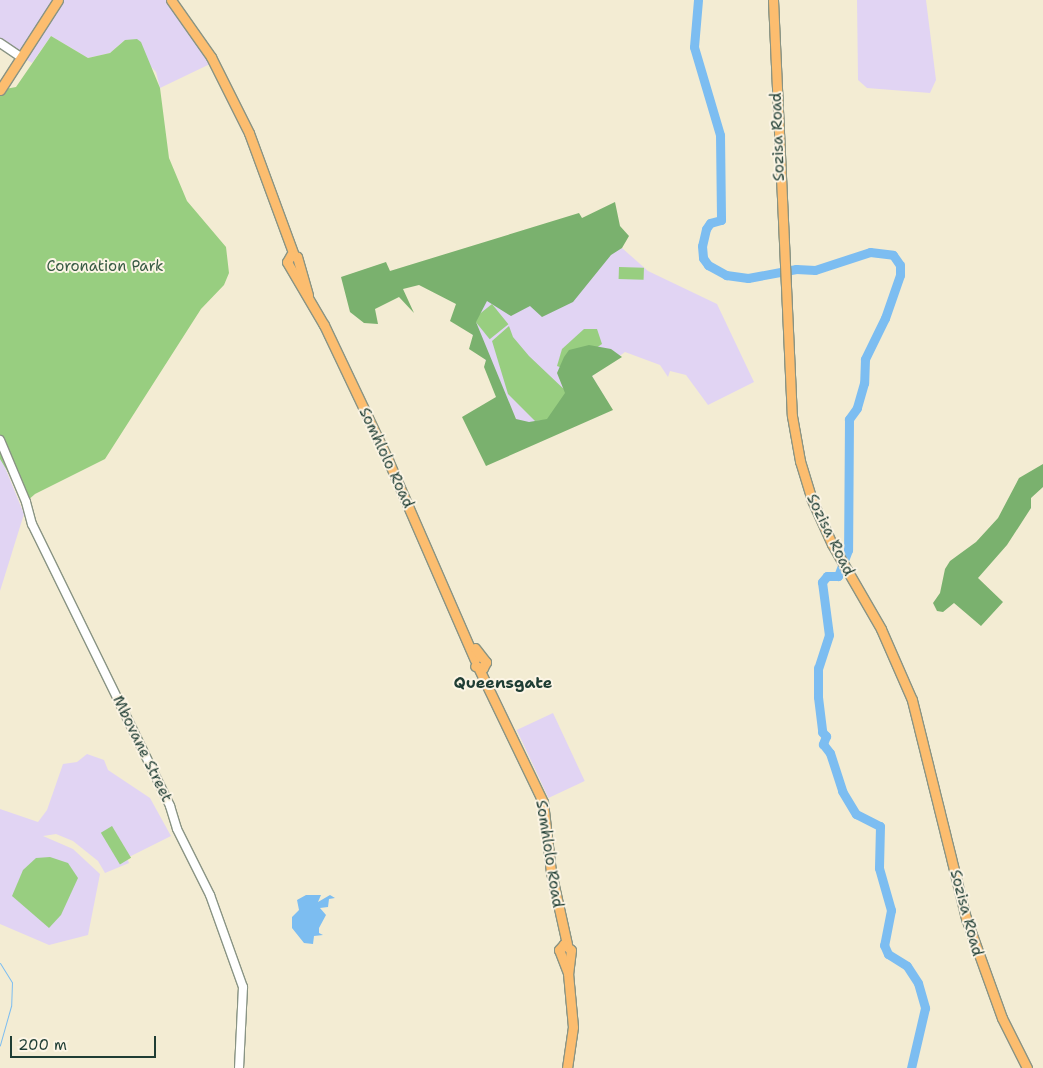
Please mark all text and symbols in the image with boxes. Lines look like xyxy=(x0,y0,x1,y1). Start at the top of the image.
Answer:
street label: Sozisa Road xyxy=(767,92,789,182)
park label: Coronation Park xyxy=(46,258,164,276)
street label: Somhlolo Road xyxy=(355,405,417,511)
street label: Sozisa Road xyxy=(802,491,858,579)
district label: Queensgate xyxy=(454,673,552,693)
street label: Mbovane Street xyxy=(108,693,176,805)
street label: Somhlolo Road xyxy=(532,799,566,909)
street label: Sozisa Road xyxy=(946,868,986,958)
scale bar xyxy=(12,1026,159,1058)
text: 200 m xyxy=(18,1035,67,1055)

